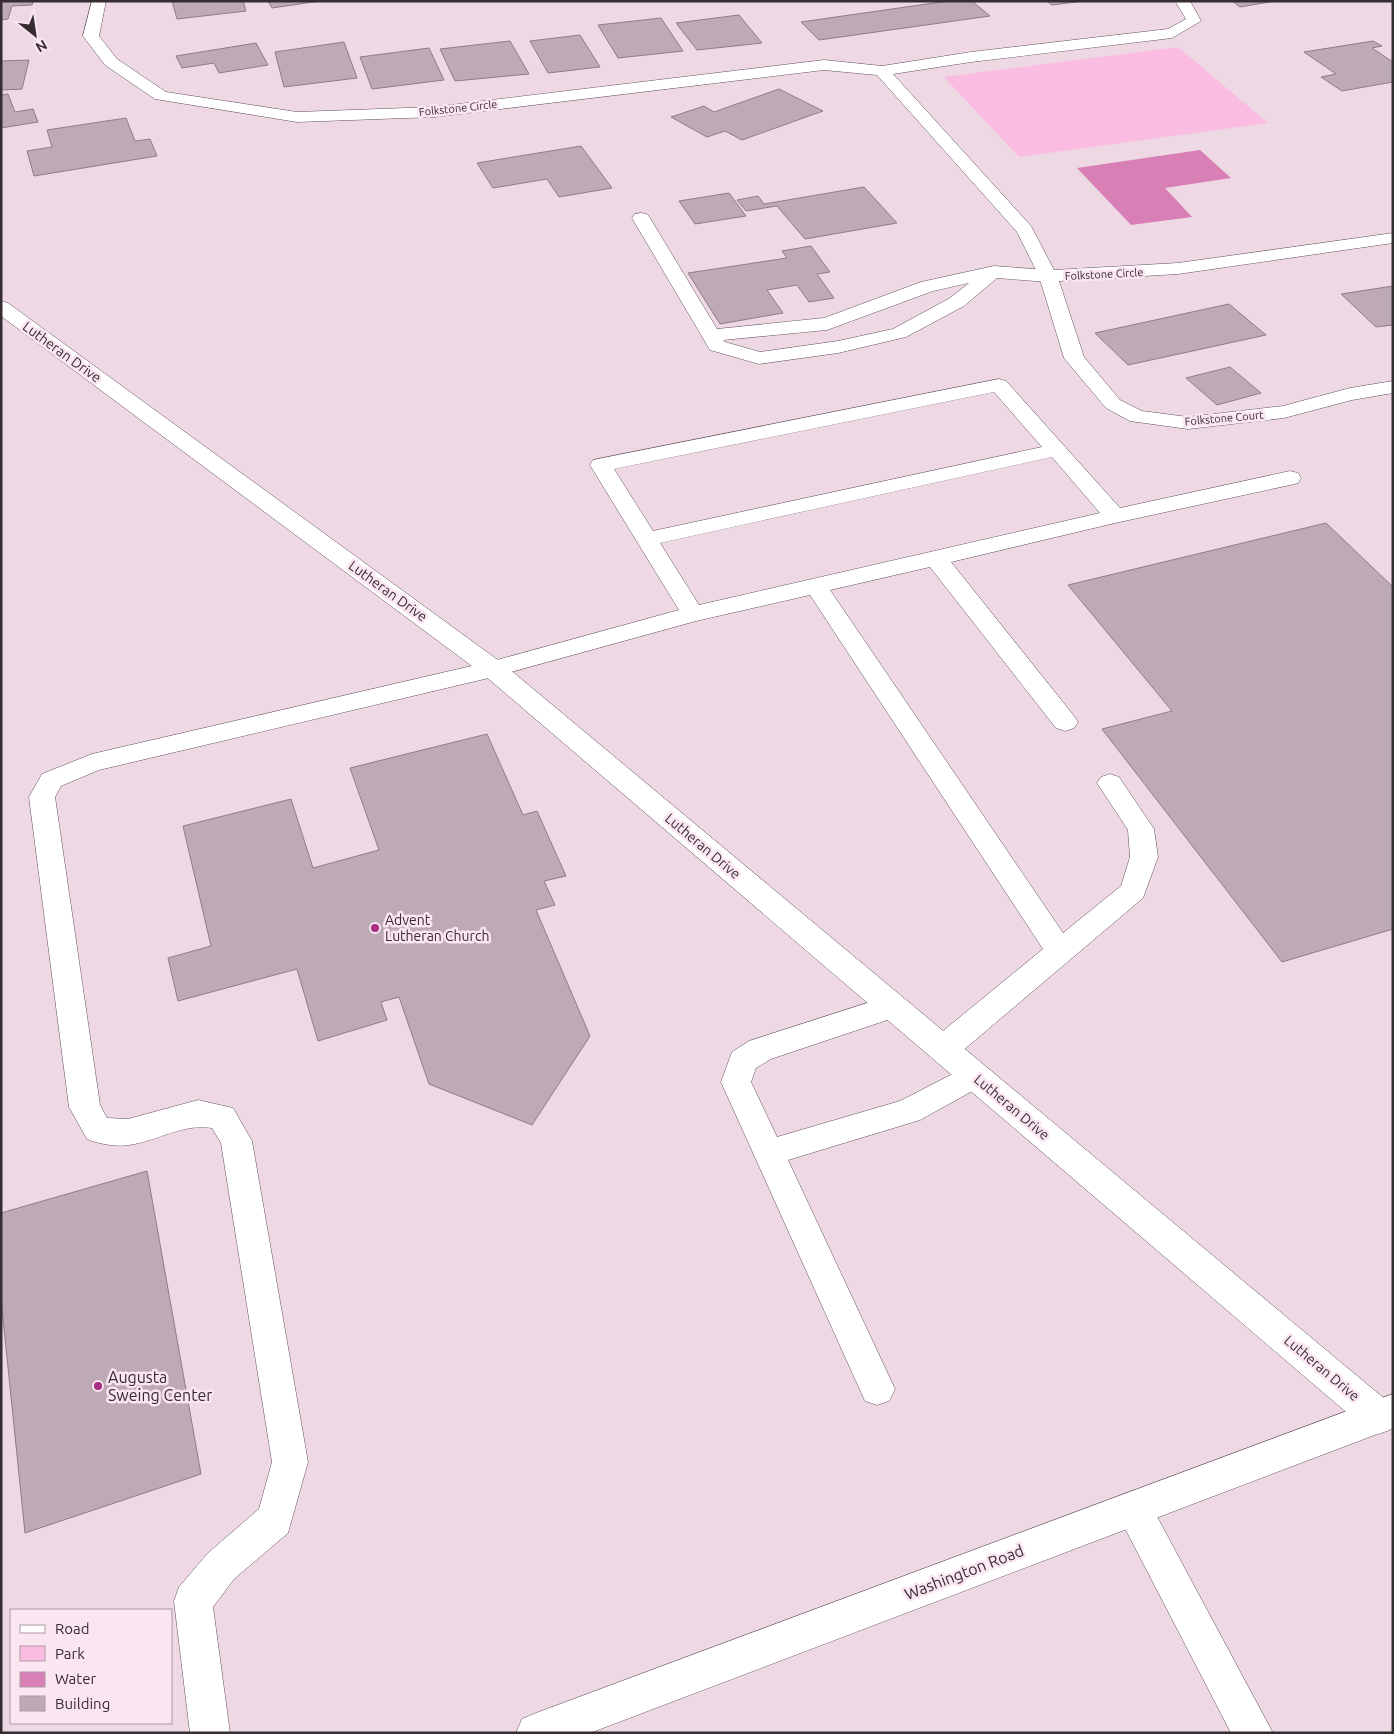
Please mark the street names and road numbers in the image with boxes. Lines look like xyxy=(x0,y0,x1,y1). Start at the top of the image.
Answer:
street label: Folkstone Circle xyxy=(418,98,498,118)
street label: Folkstone Circle xyxy=(1064,266,1144,282)
street label: Lutheran Drive xyxy=(20,318,104,386)
street label: Folkstone Court xyxy=(1184,409,1265,427)
street label: Lutheran Drive xyxy=(346,557,430,625)
street label: Lutheran Drive xyxy=(662,810,744,882)
street label: Lutheran Drive xyxy=(971,1071,1053,1143)
street label: Lutheran Drive xyxy=(1281,1332,1363,1404)
street label: Washington Road xyxy=(902,1541,1026,1603)

